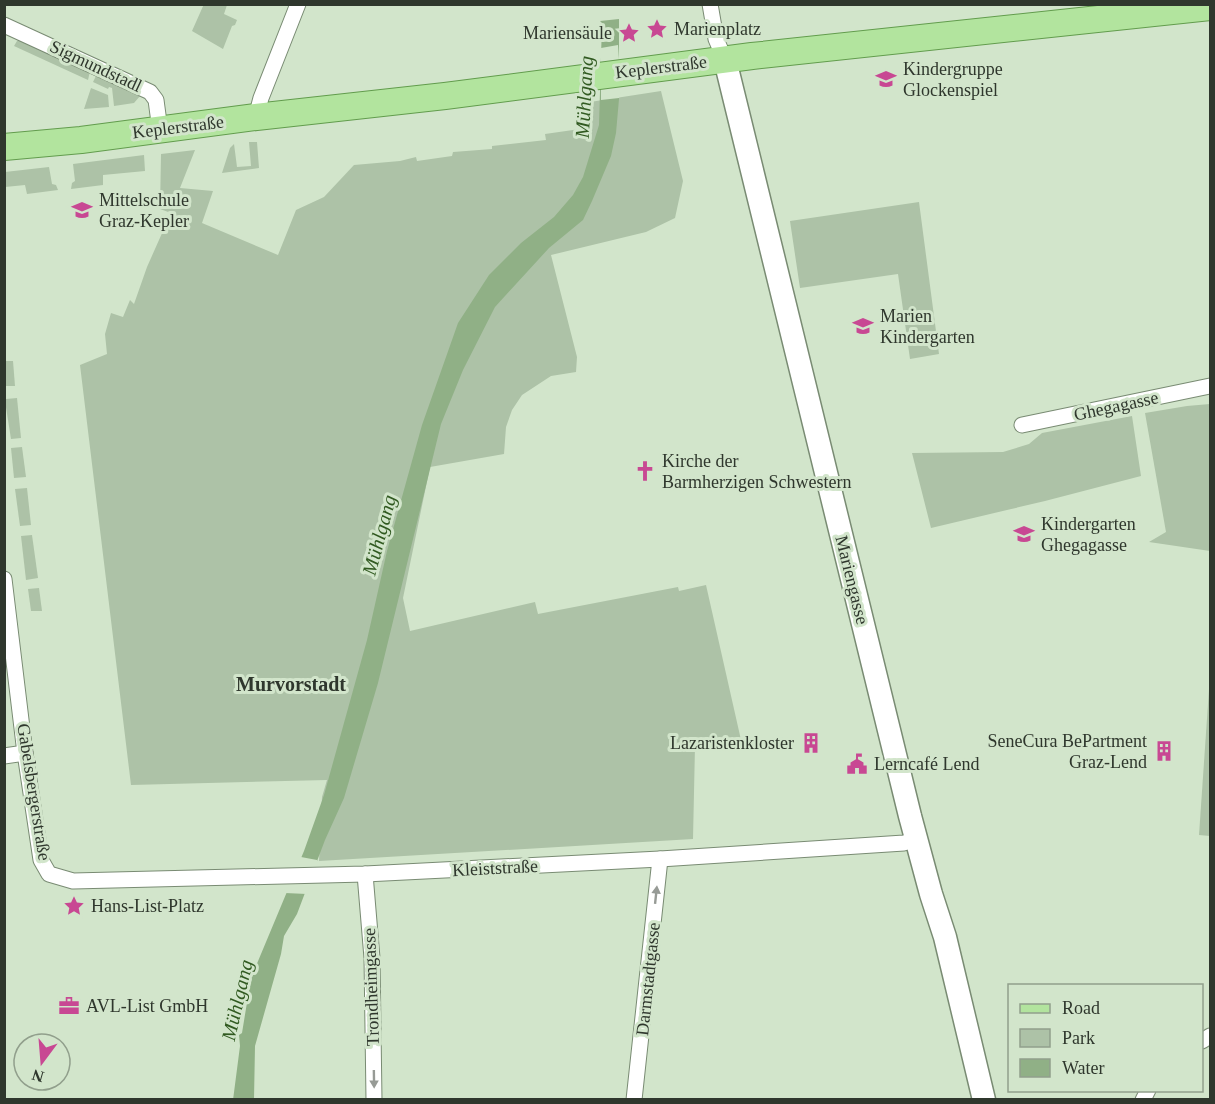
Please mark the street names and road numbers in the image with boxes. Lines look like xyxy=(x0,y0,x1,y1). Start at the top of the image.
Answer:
street label: Sigmundstadl xyxy=(47,36,145,96)
street label: Keplerstraße xyxy=(614,51,708,83)
street label: Keplerstraße xyxy=(131,111,225,143)
street label: Ghegagasse xyxy=(1072,387,1160,425)
street label: Mariengasse xyxy=(831,533,873,627)
street label: Gabelsbergerstraße xyxy=(13,722,55,862)
street label: Kleiststraße xyxy=(452,856,538,880)
street label: Darmstadtgasse xyxy=(632,921,664,1037)
street label: Trondheimgasse xyxy=(359,928,383,1046)

